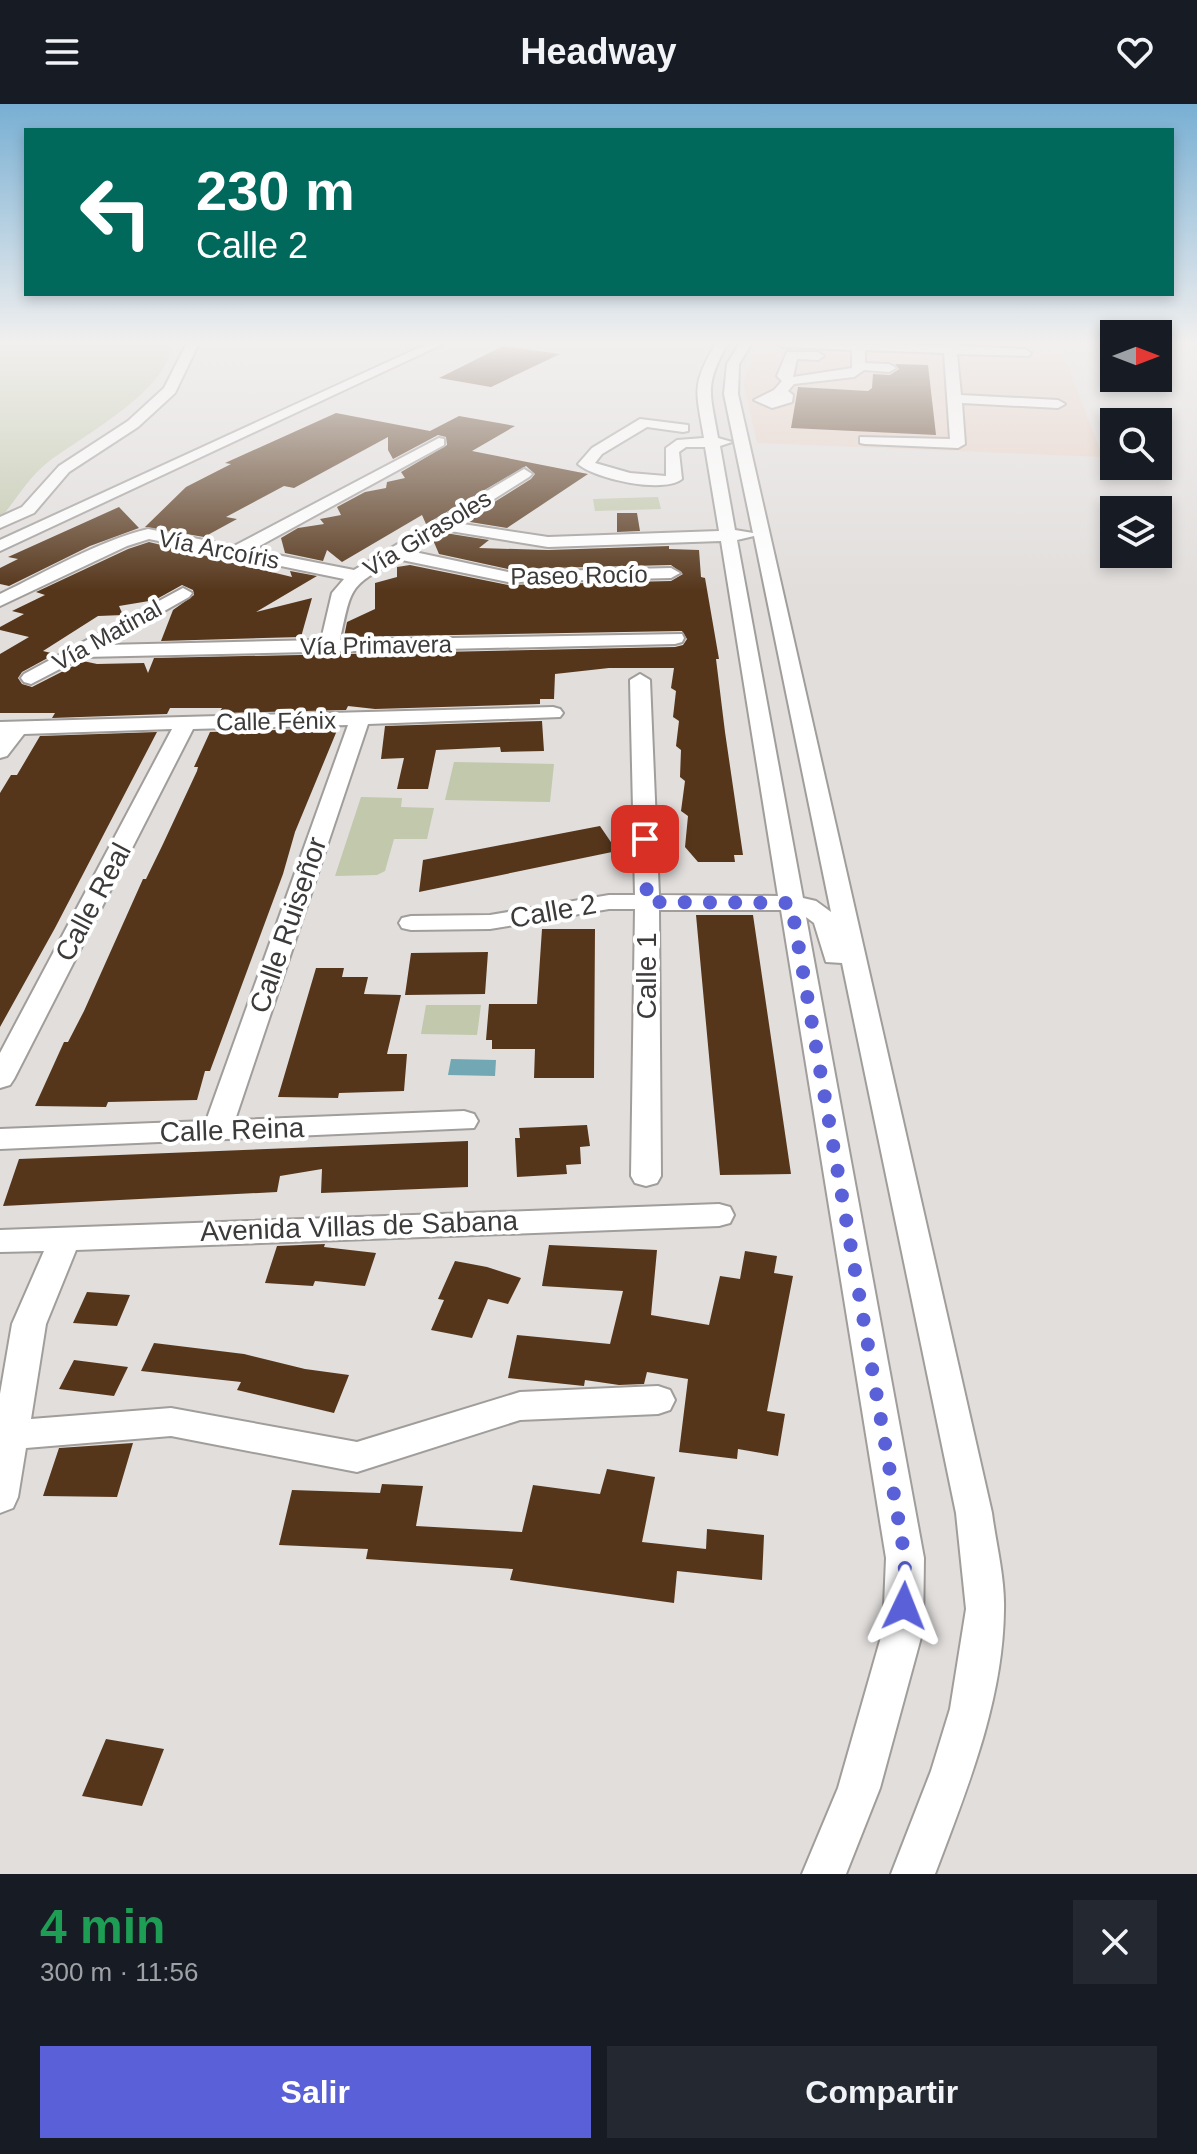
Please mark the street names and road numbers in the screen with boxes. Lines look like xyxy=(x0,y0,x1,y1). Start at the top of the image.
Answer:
street label: Vía Girasoles xyxy=(358,484,496,582)
street label: Vía Arcoíris xyxy=(156,524,282,574)
street label: Paseo Rocío xyxy=(510,560,648,590)
street label: Vía Matinal xyxy=(48,594,166,676)
street label: Vía Primavera xyxy=(300,630,453,660)
street label: Calle Fénix xyxy=(216,706,336,736)
street label: Calle Ruiseñor xyxy=(243,833,333,1017)
street label: Calle Real xyxy=(49,838,137,966)
street label: Calle 2 xyxy=(507,888,599,934)
street label: Calle 1 xyxy=(631,932,662,1020)
street label: Calle Reina xyxy=(159,1112,305,1148)
street label: Avenida Villas de Sabana xyxy=(200,1205,519,1247)

